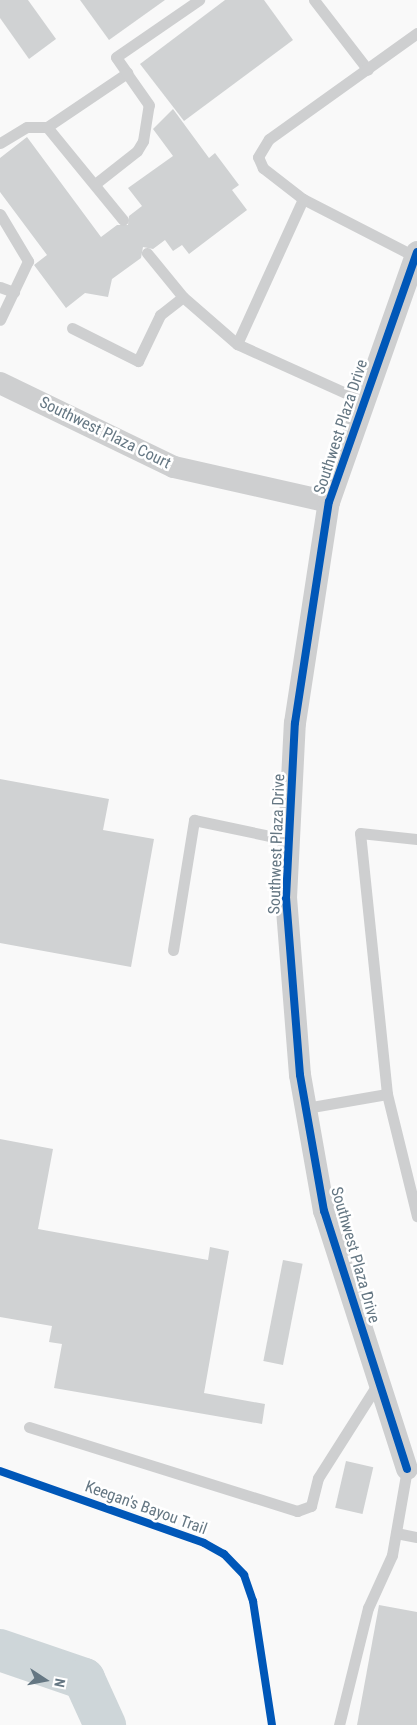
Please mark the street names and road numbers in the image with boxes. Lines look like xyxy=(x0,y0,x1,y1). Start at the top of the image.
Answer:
street label: Southwest Plaza Drive xyxy=(310,357,372,497)
street label: Southwest Plaza Court xyxy=(36,393,174,473)
street label: Southwest Plaza Drive xyxy=(265,773,289,915)
street label: Southwest Plaza Drive xyxy=(326,1185,384,1325)
street label: Keegan's Bayou Trail xyxy=(82,1477,210,1539)

